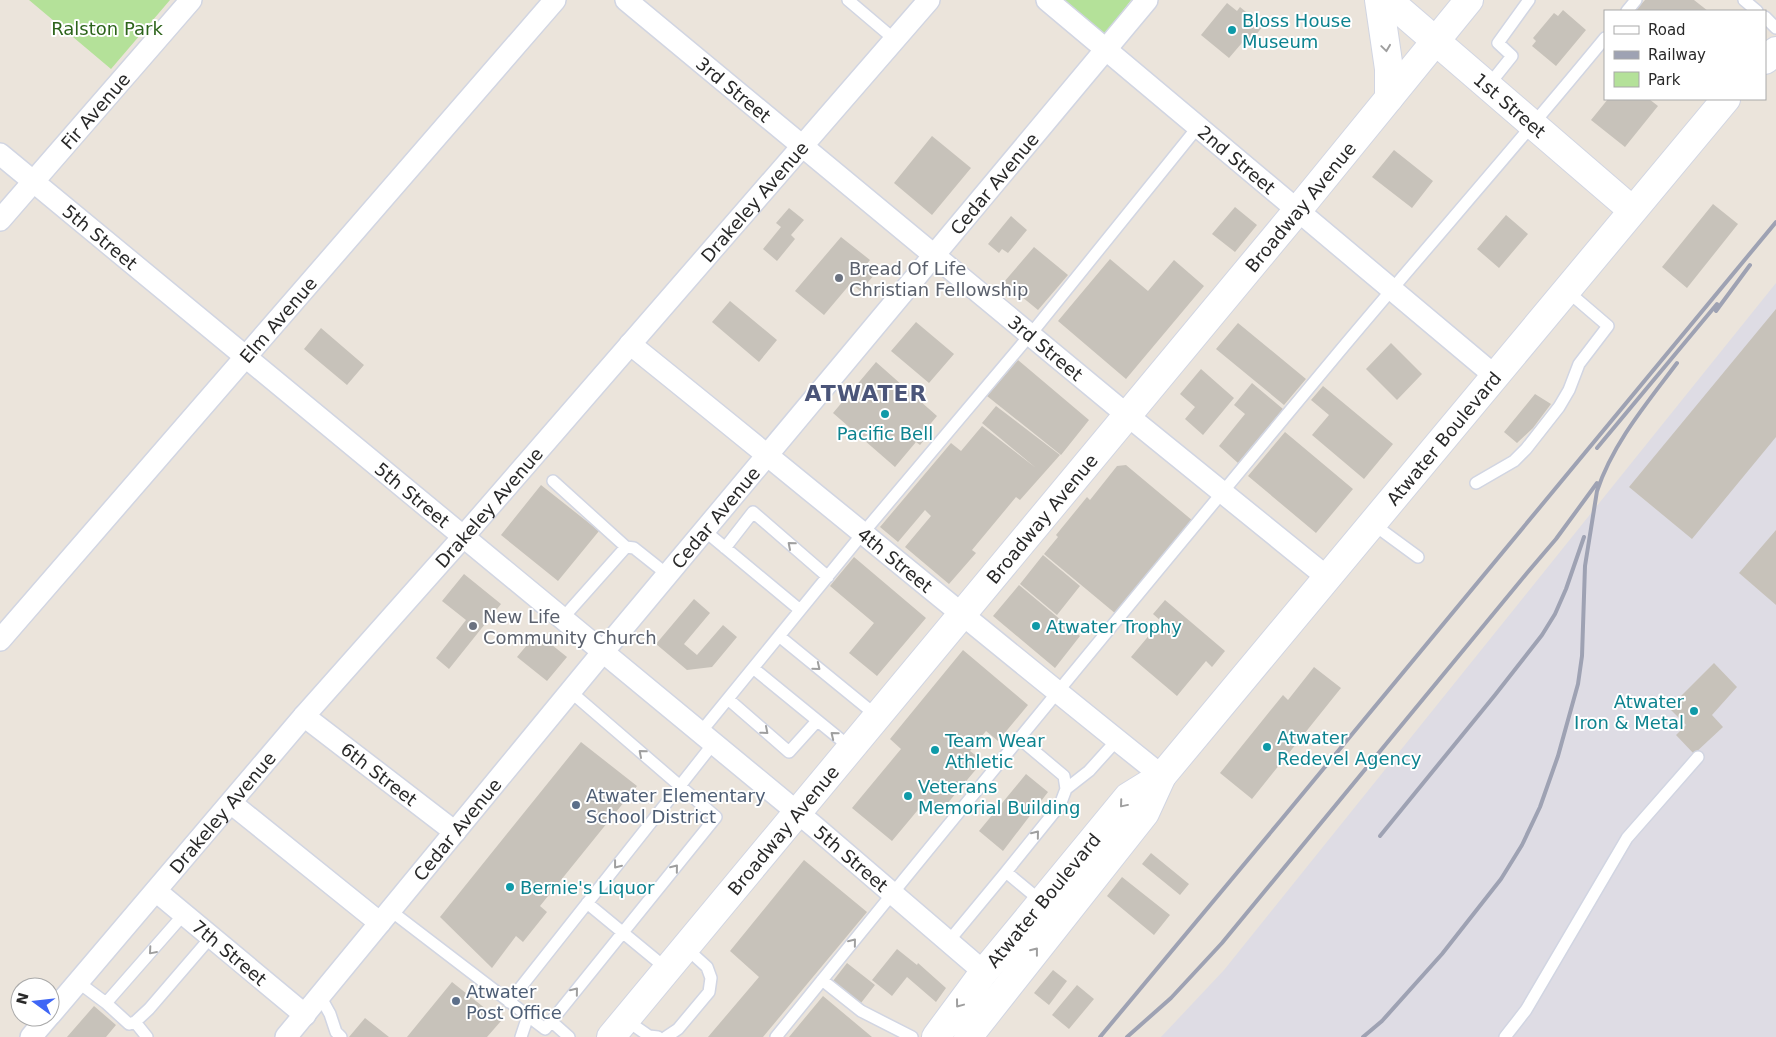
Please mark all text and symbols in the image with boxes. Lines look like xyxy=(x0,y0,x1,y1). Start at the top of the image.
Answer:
place label: Bloss House Museum xyxy=(1242,10,1351,52)
legend xyxy=(1604,10,1766,100)
park label: Ralston Park xyxy=(51,18,163,39)
text: Road xyxy=(1648,21,1686,39)
marker: Bloss House Museum xyxy=(1226,24,1238,36)
one-way arrow xyxy=(1381,44,1391,52)
text: Railway xyxy=(1648,46,1706,64)
street label: 3rd Street xyxy=(692,52,775,126)
street label: Fir Avenue xyxy=(56,68,134,153)
street label: 1st Street xyxy=(1470,68,1550,142)
text: Park xyxy=(1648,71,1681,89)
street label: 2nd Street xyxy=(1194,121,1280,198)
street label: Cedar Avenue xyxy=(945,128,1042,239)
street label: Drakeley Avenue xyxy=(696,137,812,266)
street label: Broadway Avenue xyxy=(1241,138,1360,276)
street label: 5th Street xyxy=(59,200,142,274)
place label: Bread Of Life Christian Fellowship xyxy=(849,258,1028,300)
marker: Bread Of Life Christian Fellowship xyxy=(833,272,845,284)
street label: Elm Avenue xyxy=(235,273,321,367)
street label: 3rd Street xyxy=(1004,311,1087,385)
street label: Atwater Boulevard xyxy=(1382,367,1505,509)
district label: ATWATER xyxy=(805,381,927,406)
marker: Pacific Bell xyxy=(879,408,891,420)
place label: Pacific Bell xyxy=(837,423,933,444)
street label: Drakeley Avenue xyxy=(431,443,547,572)
street label: Broadway Avenue xyxy=(982,450,1101,587)
street label: 5th Street xyxy=(371,458,454,532)
street label: Cedar Avenue xyxy=(667,462,764,573)
street label: 4th Street xyxy=(854,523,937,596)
one-way arrow xyxy=(788,542,797,551)
place label: New Life Community Church xyxy=(483,606,657,648)
place label: Atwater Trophy xyxy=(1046,616,1182,637)
marker: New Life Community Church xyxy=(467,620,479,632)
marker: Atwater Trophy xyxy=(1030,620,1042,632)
one-way arrow xyxy=(811,661,820,669)
place label: Atwater Iron & Metal xyxy=(1574,691,1685,733)
marker: Atwater Iron & Metal xyxy=(1688,705,1700,717)
one-way arrow xyxy=(759,725,768,734)
place label: Atwater Redevel Agency xyxy=(1277,727,1422,769)
place label: Team Wear Athletic xyxy=(944,730,1045,772)
one-way arrow xyxy=(831,732,840,740)
street label: 6th Street xyxy=(337,738,422,810)
marker: Atwater Redevel Agency xyxy=(1261,741,1273,753)
marker: Team Wear Athletic xyxy=(929,744,941,756)
street label: Drakeley Avenue xyxy=(165,747,280,877)
one-way arrow xyxy=(639,751,648,759)
street label: Broadway Avenue xyxy=(723,761,843,899)
street label: Cedar Avenue xyxy=(409,774,505,885)
place label: Veterans Memorial Building xyxy=(918,776,1080,818)
place label: Atwater Elementary School District xyxy=(586,785,766,827)
marker: Veterans Memorial Building xyxy=(902,790,914,802)
one-way arrow xyxy=(1120,798,1128,807)
marker: Atwater Elementary School District xyxy=(570,799,582,811)
street label: 5th Street xyxy=(810,821,893,896)
street label: Atwater Boulevard xyxy=(982,829,1104,971)
one-way arrow xyxy=(1031,831,1039,840)
one-way arrow xyxy=(614,859,622,868)
one-way arrow xyxy=(669,864,678,873)
place label: Bernie's Liquor xyxy=(520,877,655,898)
marker: Bernie's Liquor xyxy=(504,881,516,893)
street label: 7th Street xyxy=(188,915,271,989)
one-way arrow xyxy=(847,938,856,947)
one-way arrow xyxy=(148,945,157,954)
one-way arrow xyxy=(1029,948,1037,957)
north arrow xyxy=(10,977,60,1027)
place label: Atwater Post Office xyxy=(466,981,562,1023)
one-way arrow xyxy=(570,988,578,997)
text: N xyxy=(13,991,32,1006)
marker: Atwater Post Office xyxy=(450,995,462,1007)
one-way arrow xyxy=(956,998,965,1008)

